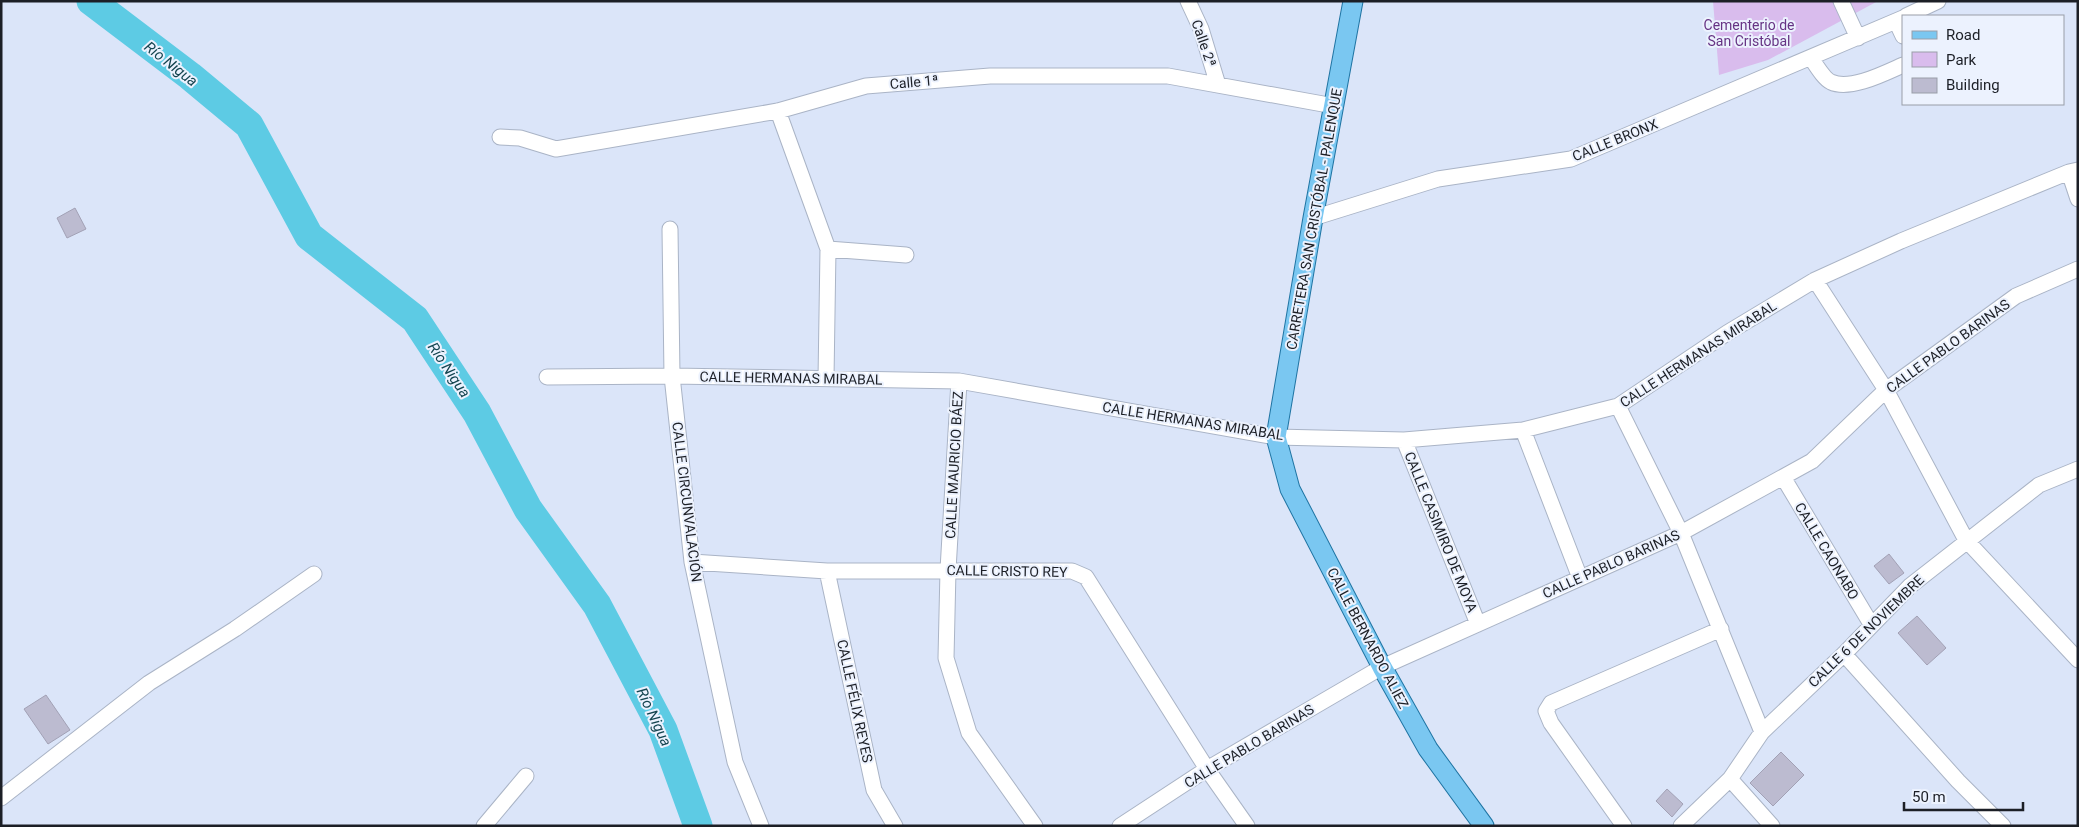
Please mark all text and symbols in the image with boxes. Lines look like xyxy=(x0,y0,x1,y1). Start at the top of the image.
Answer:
legend xyxy=(1902,15,2064,105)
street label: Calle 2ª xyxy=(1189,17,1219,69)
park label: Cementerio de San Cristóbal xyxy=(1704,17,1794,49)
text: Road xyxy=(1946,26,1980,44)
water label: Río Nigua xyxy=(141,38,201,90)
text: Park xyxy=(1946,51,1977,69)
street label: Calle 1ª xyxy=(889,72,939,92)
text: Building xyxy=(1946,76,2000,94)
street label: CARRETERA SAN CRISTÓBAL - PALENQUE xyxy=(1282,87,1345,351)
street label: CALLE BRONX xyxy=(1570,116,1660,164)
street label: CALLE PABLO BARINAS xyxy=(1883,296,2013,396)
street label: CALLE HERMANAS MIRABAL xyxy=(1617,297,1779,411)
water label: Río Nigua xyxy=(424,339,474,401)
street label: CALLE HERMANAS MIRABAL xyxy=(699,368,883,388)
street label: CALLE MAURICIO BÁEZ xyxy=(941,391,966,539)
street label: CALLE HERMANAS MIRABAL xyxy=(1101,399,1285,443)
street label: CALLE CIRCUNVALACIÓN xyxy=(669,421,706,583)
street label: CALLE CASIMIRO DE MOYA xyxy=(1401,449,1481,615)
street label: CALLE CAONABO xyxy=(1792,500,1862,602)
street label: CALLE PABLO BARINAS xyxy=(1540,526,1682,602)
street label: CALLE CRISTO REY xyxy=(946,562,1068,580)
street label: CALLE BERNARDO ALIEZ xyxy=(1324,565,1412,711)
street label: CALLE 6 DE NOVIEMBRE xyxy=(1805,572,1927,690)
street label: CALLE FÉLIX REYES xyxy=(834,638,877,764)
water label: Río Nigua xyxy=(633,685,675,749)
street label: CALLE PABLO BARINAS xyxy=(1181,701,1317,791)
scale bar xyxy=(1904,780,2023,812)
text: 50 m xyxy=(1912,788,1946,806)

